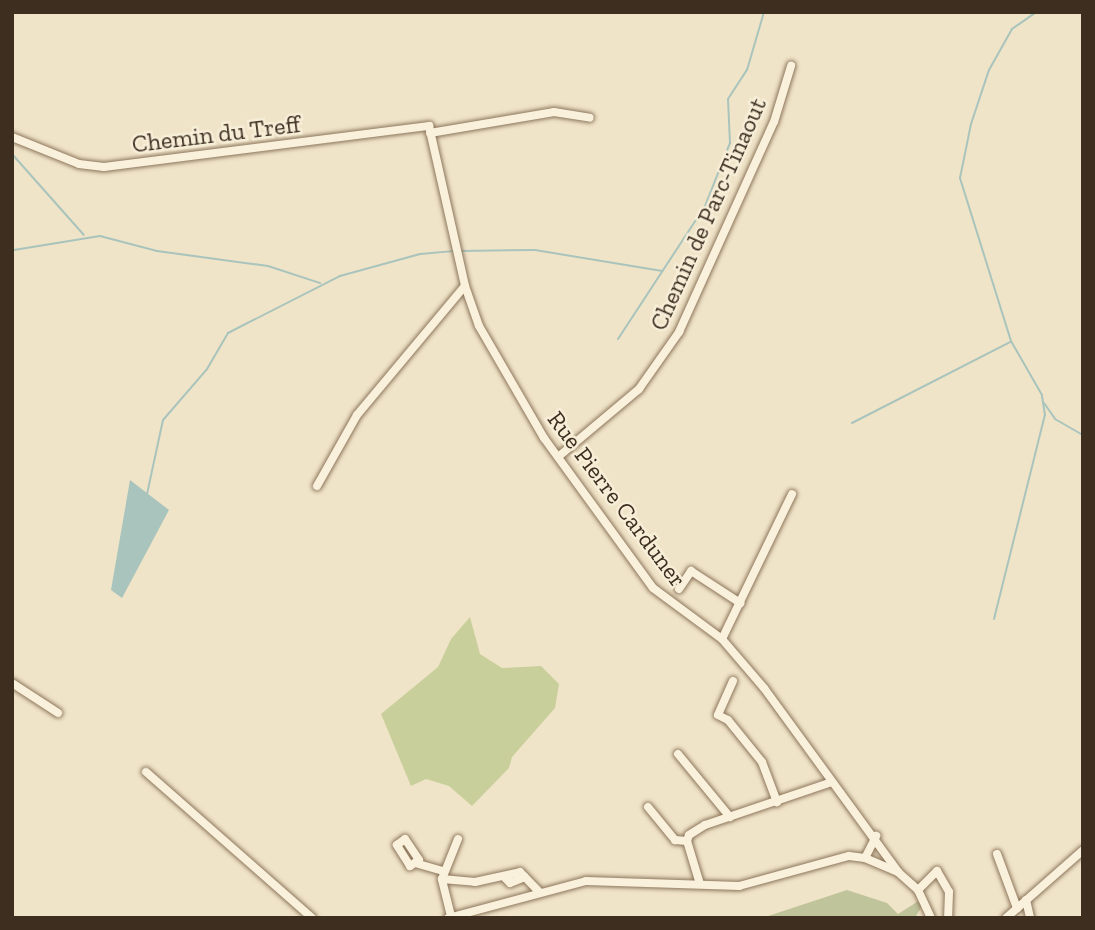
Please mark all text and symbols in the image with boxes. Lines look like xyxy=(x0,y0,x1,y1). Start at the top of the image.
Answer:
street label: Chemin de Parc-Tinaout xyxy=(644,93,772,335)
street label: Chemin du Treff xyxy=(130,109,302,159)
street label: Rue Pierre Carduner xyxy=(542,405,692,593)

